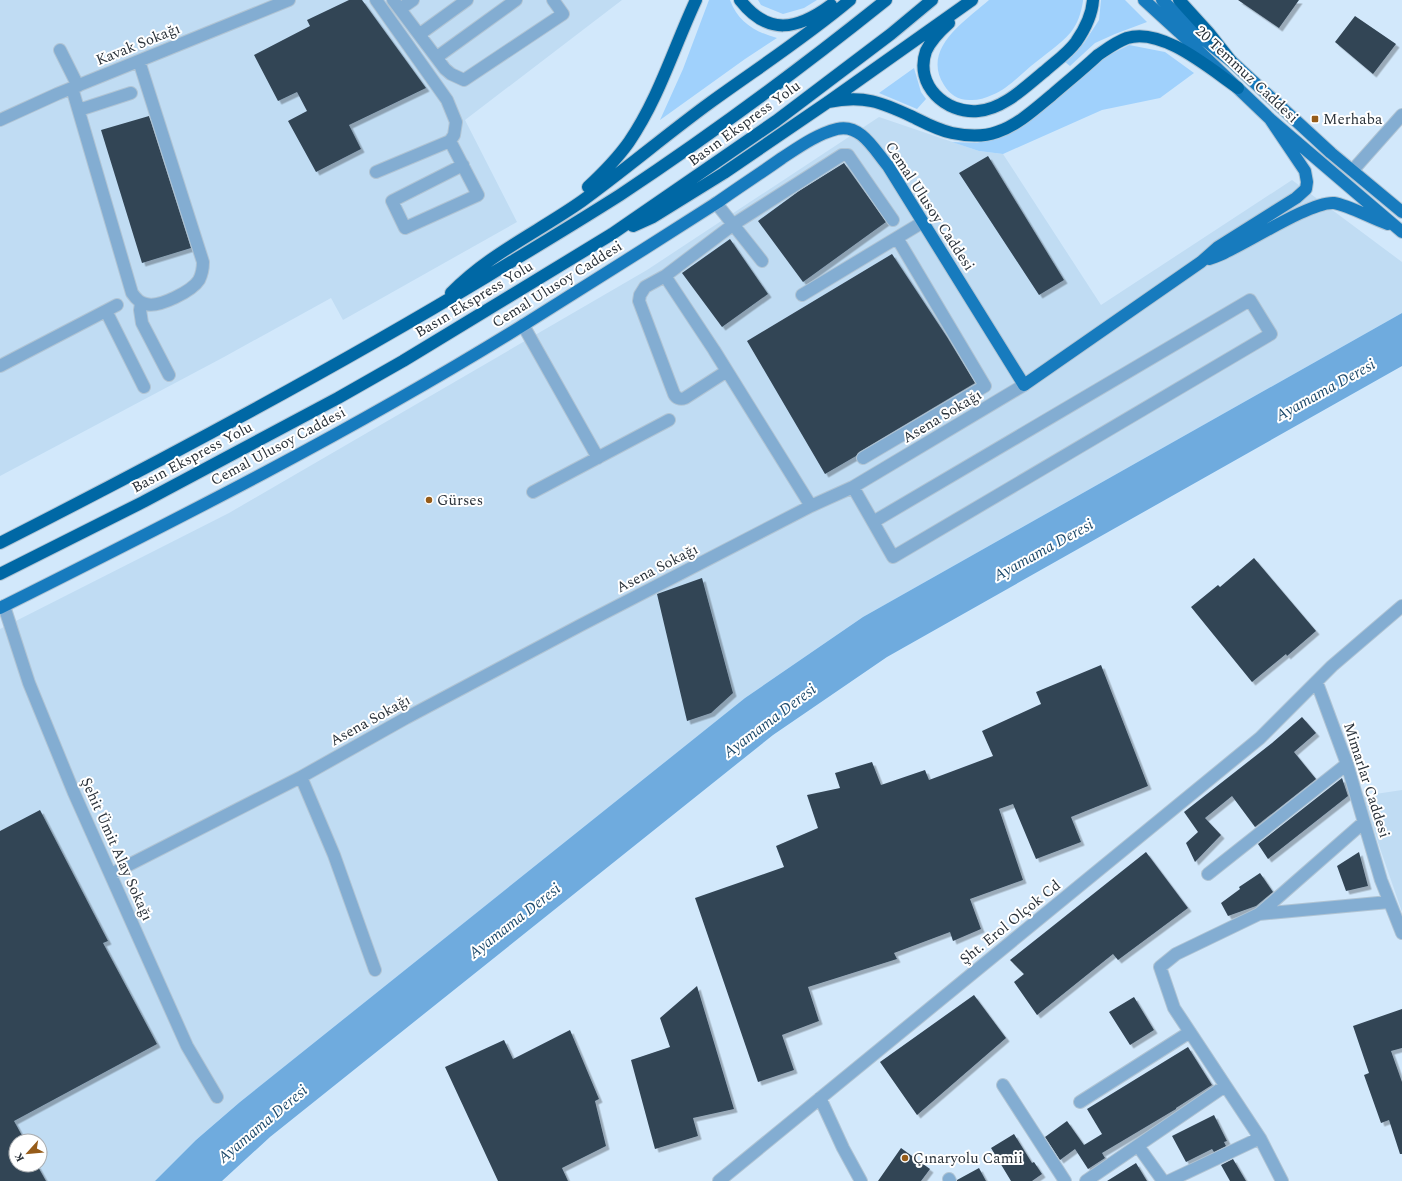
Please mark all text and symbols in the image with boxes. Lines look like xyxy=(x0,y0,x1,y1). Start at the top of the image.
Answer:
street label: Kavak Sokağı xyxy=(93,17,184,72)
street label: 20 Temmuz Caddesi xyxy=(1190,20,1304,128)
street label: Basın Ekspress Yolu xyxy=(683,75,805,172)
place label: Merhaba xyxy=(1323,108,1383,131)
marker: Merhaba xyxy=(1310,114,1320,124)
street label: Cemal Ulusoy Caddesi xyxy=(879,137,980,276)
street label: Cemal Ulusoy Caddesi xyxy=(487,235,627,334)
street label: Basın Ekspress Yolu xyxy=(411,255,538,344)
water label: Ayamama Deresi xyxy=(1270,352,1380,428)
street label: Asena Sokağı xyxy=(898,384,986,449)
street label: Cemal Ulusoy Caddesi xyxy=(207,401,350,492)
street label: Basın Ekspress Yolu xyxy=(128,416,257,499)
place label: Gürses xyxy=(437,489,483,512)
marker: Gürses xyxy=(424,495,434,505)
water label: Ayamama Deresi xyxy=(988,512,1098,588)
street label: Asena Sokağı xyxy=(612,538,702,599)
water label: Ayamama Deresi xyxy=(717,677,822,765)
street label: Asena Sokağı xyxy=(326,689,415,752)
street label: Mimarlar Caddesi xyxy=(1337,720,1396,841)
street label: Şehit Ümit Alay Sokağı xyxy=(75,774,159,925)
street label: Şht. Erol Olçok Cd xyxy=(955,874,1066,971)
water label: Ayamama Deresi xyxy=(463,877,566,965)
water label: Ayamama Deresi xyxy=(211,1079,313,1169)
north arrow xyxy=(8,1133,48,1173)
place label: Çınaryolu Camii xyxy=(913,1147,1023,1170)
text: K xyxy=(10,1149,29,1165)
marker: Çınaryolu Camii xyxy=(900,1153,910,1163)

